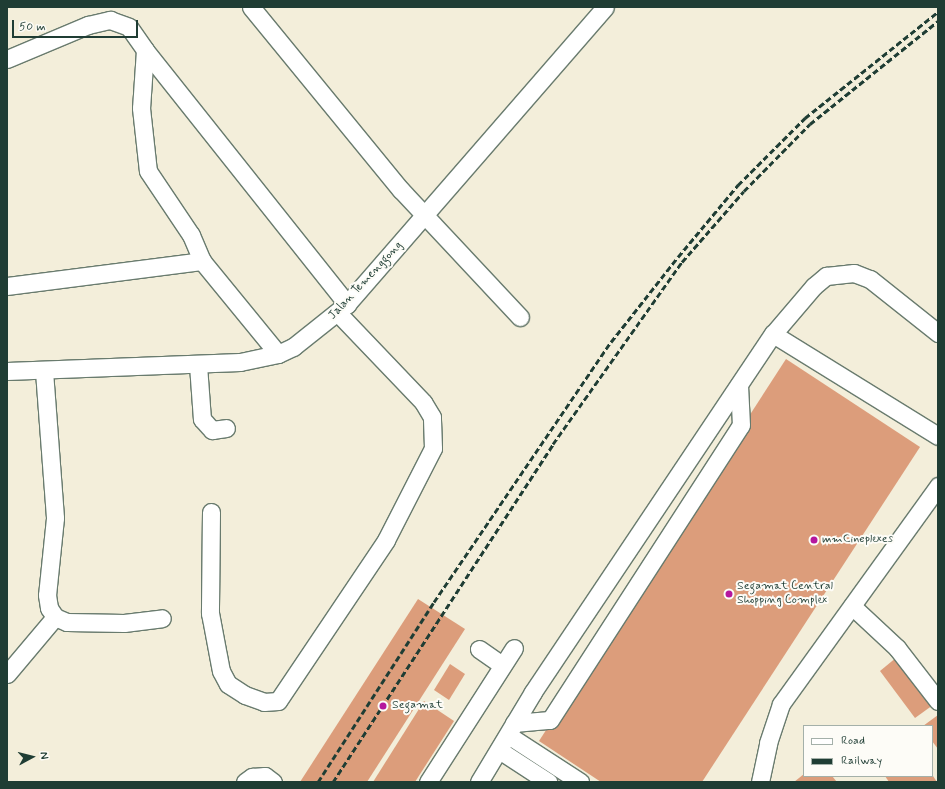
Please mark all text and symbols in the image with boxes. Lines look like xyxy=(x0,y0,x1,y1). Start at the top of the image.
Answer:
scale bar xyxy=(14,12,140,38)
text: 50 m xyxy=(19,19,46,35)
street label: Jalan Temenggong xyxy=(326,239,406,323)
place label: mmCineplexes xyxy=(822,533,893,547)
marker: mmCineplexes xyxy=(809,535,819,545)
place label: Segamat Central Shopping Complex xyxy=(737,580,831,608)
marker: Segamat Central Shopping Complex xyxy=(724,589,734,599)
place label: Segamat xyxy=(392,699,443,713)
marker: Segamat xyxy=(377,700,389,712)
legend xyxy=(803,725,933,777)
text: Road xyxy=(841,733,865,749)
north arrow xyxy=(12,737,52,777)
text: N xyxy=(37,751,51,760)
text: Railway xyxy=(841,753,882,769)

